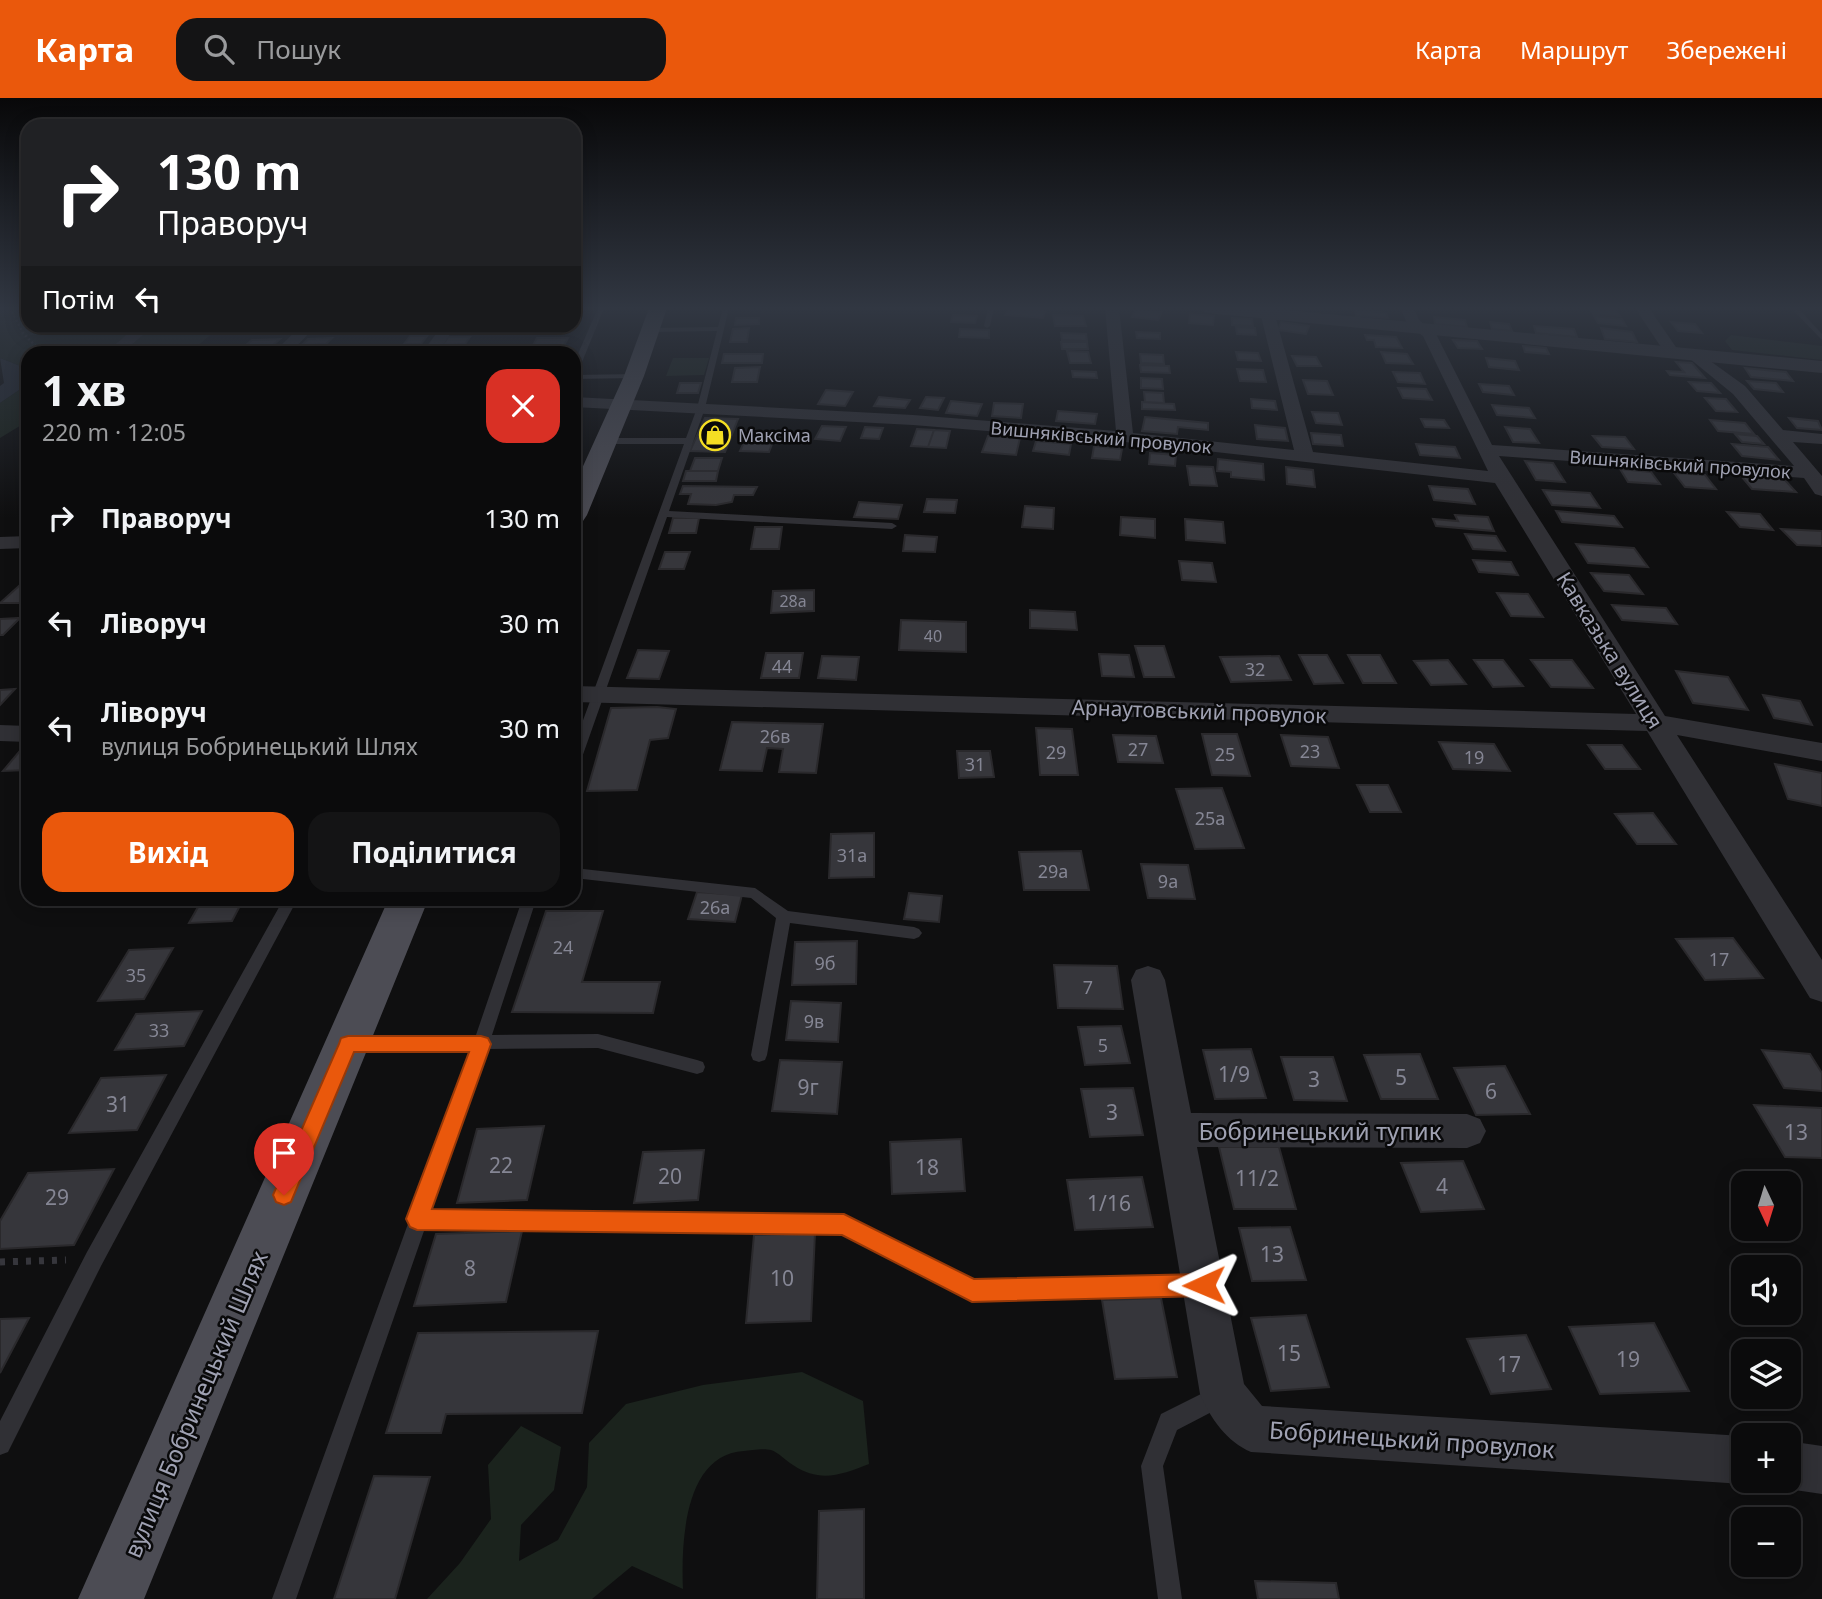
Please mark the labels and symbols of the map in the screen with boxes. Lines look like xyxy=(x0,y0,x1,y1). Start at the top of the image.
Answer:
street label: Вишняківський провулок xyxy=(990,415,1213,459)
shop icon: Максіма xyxy=(698,418,732,452)
place label: Максіма xyxy=(738,423,811,447)
street label: Вишняківський провулок xyxy=(1569,444,1792,484)
street label: Кавказька вулиця xyxy=(1550,566,1670,734)
house number: 28а xyxy=(779,590,807,612)
house number: 40 xyxy=(924,625,942,647)
house number: 44 xyxy=(772,654,792,678)
house number: 32 xyxy=(1245,657,1265,681)
street label: Арнаутовський провулок xyxy=(1071,693,1327,729)
house number: 26в xyxy=(760,724,790,748)
house number: 27 xyxy=(1128,737,1148,761)
house number: 23 xyxy=(1300,739,1320,763)
house number: 29 xyxy=(1046,740,1066,764)
house number: 25 xyxy=(1215,742,1235,766)
house number: 19 xyxy=(1464,745,1484,769)
house number: 31 xyxy=(965,752,985,776)
house number: 25а xyxy=(1195,806,1225,830)
house number: 31а xyxy=(837,843,867,867)
house number: 29а xyxy=(1038,859,1068,883)
house number: 9а xyxy=(1158,869,1178,893)
house number: 26а xyxy=(700,895,730,919)
house number: 24 xyxy=(553,935,573,959)
house number: 17 xyxy=(1709,947,1729,971)
house number: 9б xyxy=(814,951,836,975)
house number: 35 xyxy=(126,963,146,987)
house number: 7 xyxy=(1083,975,1093,999)
house number: 9в xyxy=(804,1009,824,1033)
house number: 33 xyxy=(149,1018,169,1042)
house number: 5 xyxy=(1098,1033,1108,1057)
house number: 1/9 xyxy=(1218,1060,1250,1088)
house number: 5 xyxy=(1395,1063,1407,1091)
house number: 3 xyxy=(1308,1065,1320,1093)
house number: 9г xyxy=(797,1073,819,1101)
house number: 6 xyxy=(1485,1077,1497,1105)
house number: 31 xyxy=(106,1090,130,1118)
house number: 3 xyxy=(1106,1098,1118,1126)
street label: Бобринецький тупик xyxy=(1199,1114,1442,1147)
house number: 13 xyxy=(1784,1118,1808,1146)
pin xyxy=(254,1123,314,1195)
house number: 22 xyxy=(489,1151,513,1179)
house number: 18 xyxy=(915,1153,939,1181)
house number: 20 xyxy=(658,1162,682,1190)
house number: 11/2 xyxy=(1235,1164,1279,1192)
north arrow xyxy=(1731,1171,1801,1241)
house number: 4 xyxy=(1436,1172,1448,1200)
house number: 29 xyxy=(45,1183,69,1211)
house number: 1/16 xyxy=(1087,1189,1131,1217)
house number: 13 xyxy=(1260,1240,1284,1268)
street label: вулиця Бобринецький Шлях xyxy=(115,1245,275,1563)
position arrow xyxy=(1167,1248,1241,1322)
house number: 8 xyxy=(464,1254,476,1282)
house number: 10 xyxy=(770,1264,794,1292)
house number: 15 xyxy=(1277,1339,1301,1367)
house number: 19 xyxy=(1616,1345,1640,1373)
house number: 17 xyxy=(1497,1350,1521,1378)
street label: Бобринецький провулок xyxy=(1268,1413,1556,1465)

